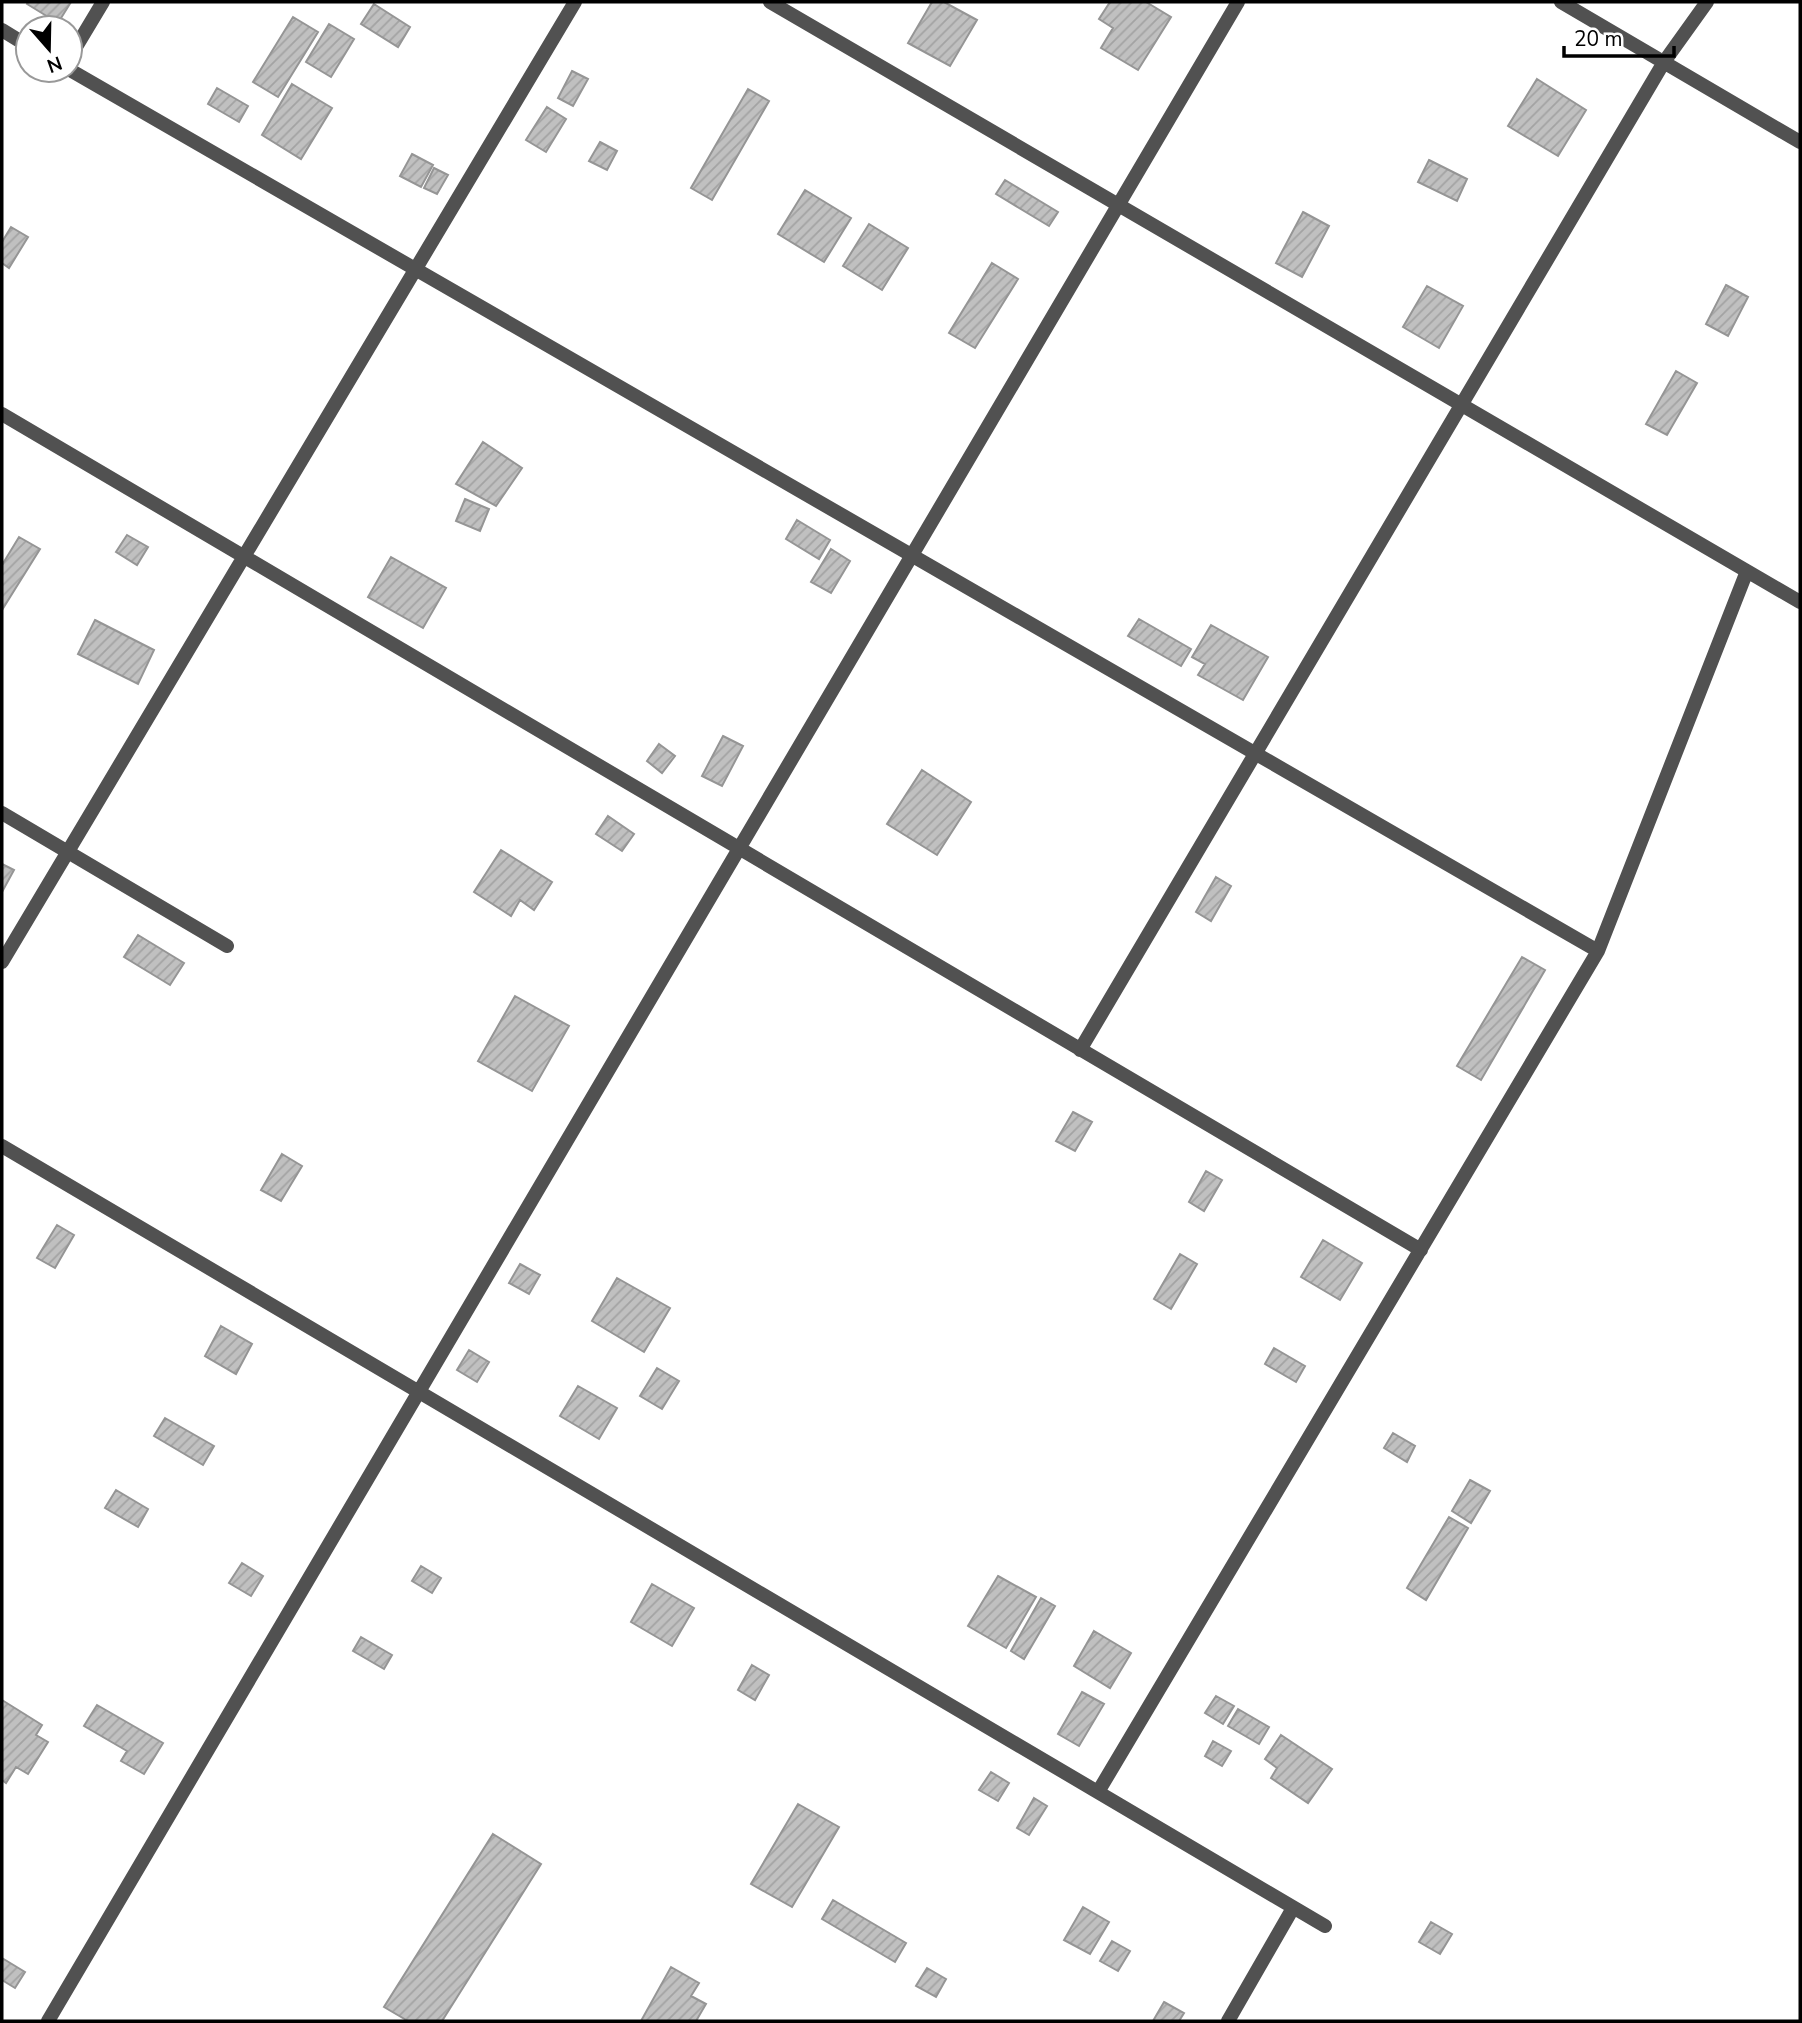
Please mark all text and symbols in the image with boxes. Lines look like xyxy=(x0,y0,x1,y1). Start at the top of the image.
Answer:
north arrow xyxy=(14,14,84,84)
scale bar xyxy=(1564,14,1674,58)
text: 20 m xyxy=(1574,25,1623,53)
text: N xyxy=(43,49,66,79)

